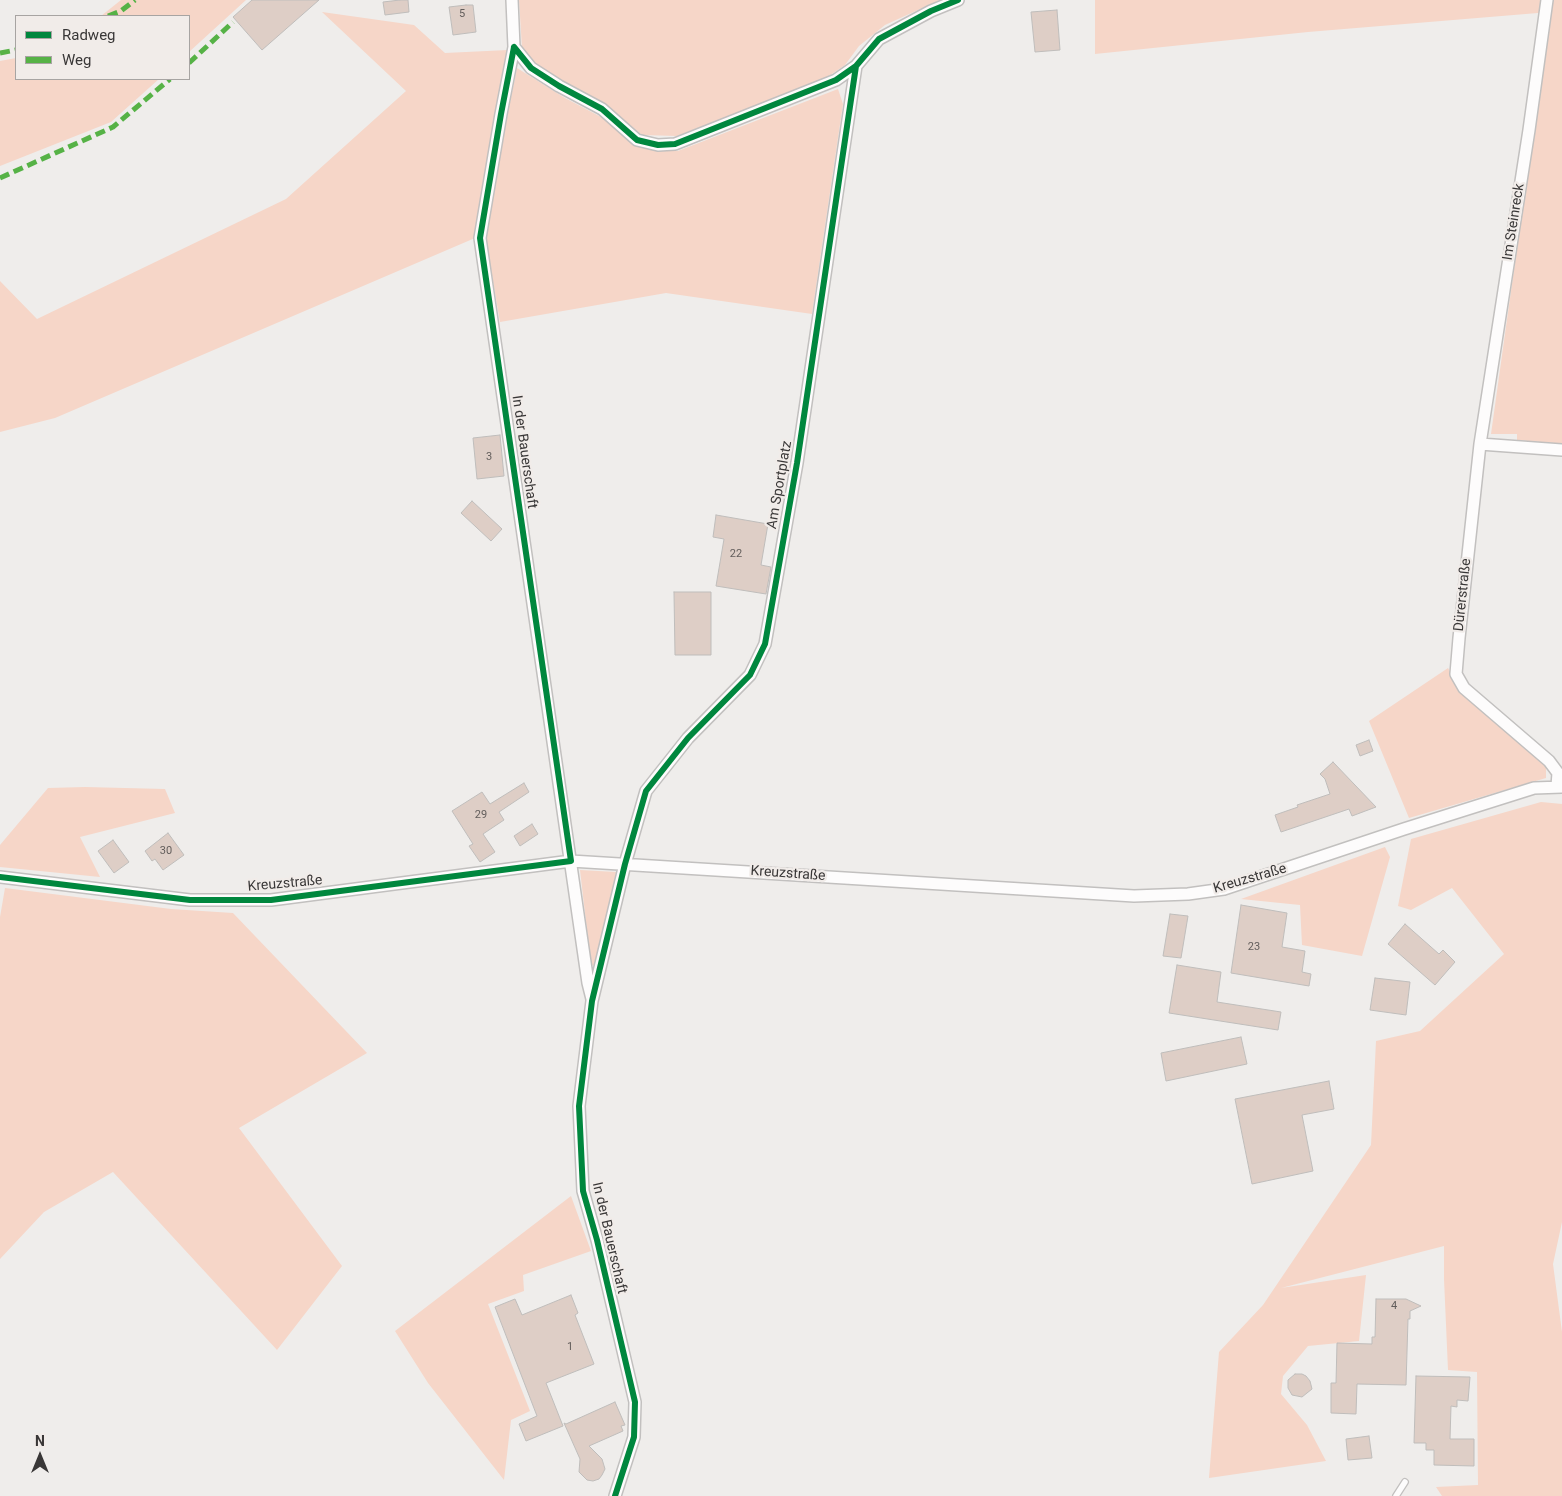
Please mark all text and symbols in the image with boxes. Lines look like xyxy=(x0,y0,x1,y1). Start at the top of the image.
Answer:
house number: 5 xyxy=(459,7,465,21)
legend xyxy=(15,15,190,80)
text: Radweg xyxy=(62,26,116,44)
text: Weg xyxy=(62,51,91,69)
street label: Im Steinreck xyxy=(1500,182,1528,262)
street label: In der Bauerschaft xyxy=(508,394,540,510)
street label: Am Sportplatz xyxy=(764,440,796,530)
house number: 3 xyxy=(486,450,492,464)
house number: 22 xyxy=(730,547,742,561)
street label: Dürerstraße xyxy=(1451,558,1475,632)
house number: 29 xyxy=(475,808,487,822)
house number: 30 xyxy=(160,844,172,858)
street label: Kreuzstraße xyxy=(1212,861,1288,897)
street label: Kreuzstraße xyxy=(750,863,826,885)
street label: Kreuzstraße xyxy=(247,872,323,896)
house number: 23 xyxy=(1248,940,1260,954)
street label: In der Bauerschaft xyxy=(588,1181,630,1295)
house number: 4 xyxy=(1391,1299,1397,1313)
house number: 1 xyxy=(567,1340,573,1354)
north arrow xyxy=(15,1431,65,1481)
text: N xyxy=(35,1433,45,1449)

